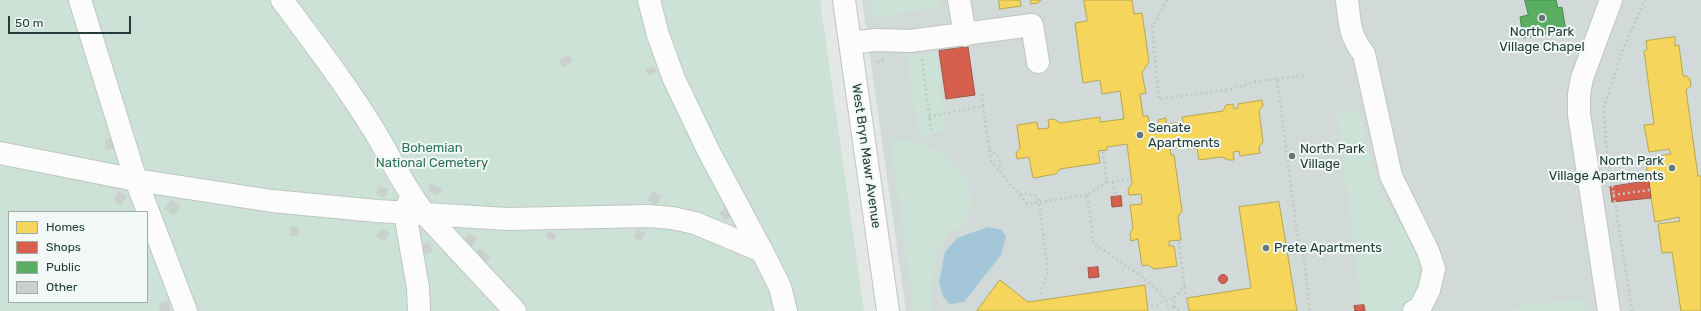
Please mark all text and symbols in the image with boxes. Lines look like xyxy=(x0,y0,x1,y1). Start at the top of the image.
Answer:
scale bar xyxy=(10,8,133,34)
marker: North Park Village Chapel xyxy=(1537,13,1547,23)
text: 50 m xyxy=(15,16,43,30)
place label: North Park Village Chapel xyxy=(1499,24,1585,55)
street label: West Bryn Mawr Avenue xyxy=(848,83,884,229)
place label: Senate Apartments xyxy=(1148,120,1220,151)
marker: Senate Apartments xyxy=(1135,130,1145,140)
park label: Bohemian National Cemetery xyxy=(376,140,488,171)
place label: North Park Village xyxy=(1300,141,1365,172)
marker: North Park Village xyxy=(1287,151,1297,161)
place label: North Park Village Apartments xyxy=(1549,153,1664,184)
marker: North Park Village Apartments xyxy=(1667,163,1677,173)
legend xyxy=(8,211,148,303)
text: Homes xyxy=(46,220,85,234)
text: Shops xyxy=(46,240,81,254)
place label: Prete Apartments xyxy=(1274,240,1382,256)
marker: Prete Apartments xyxy=(1261,243,1271,253)
text: Public xyxy=(46,260,81,274)
text: Other xyxy=(46,280,77,294)

